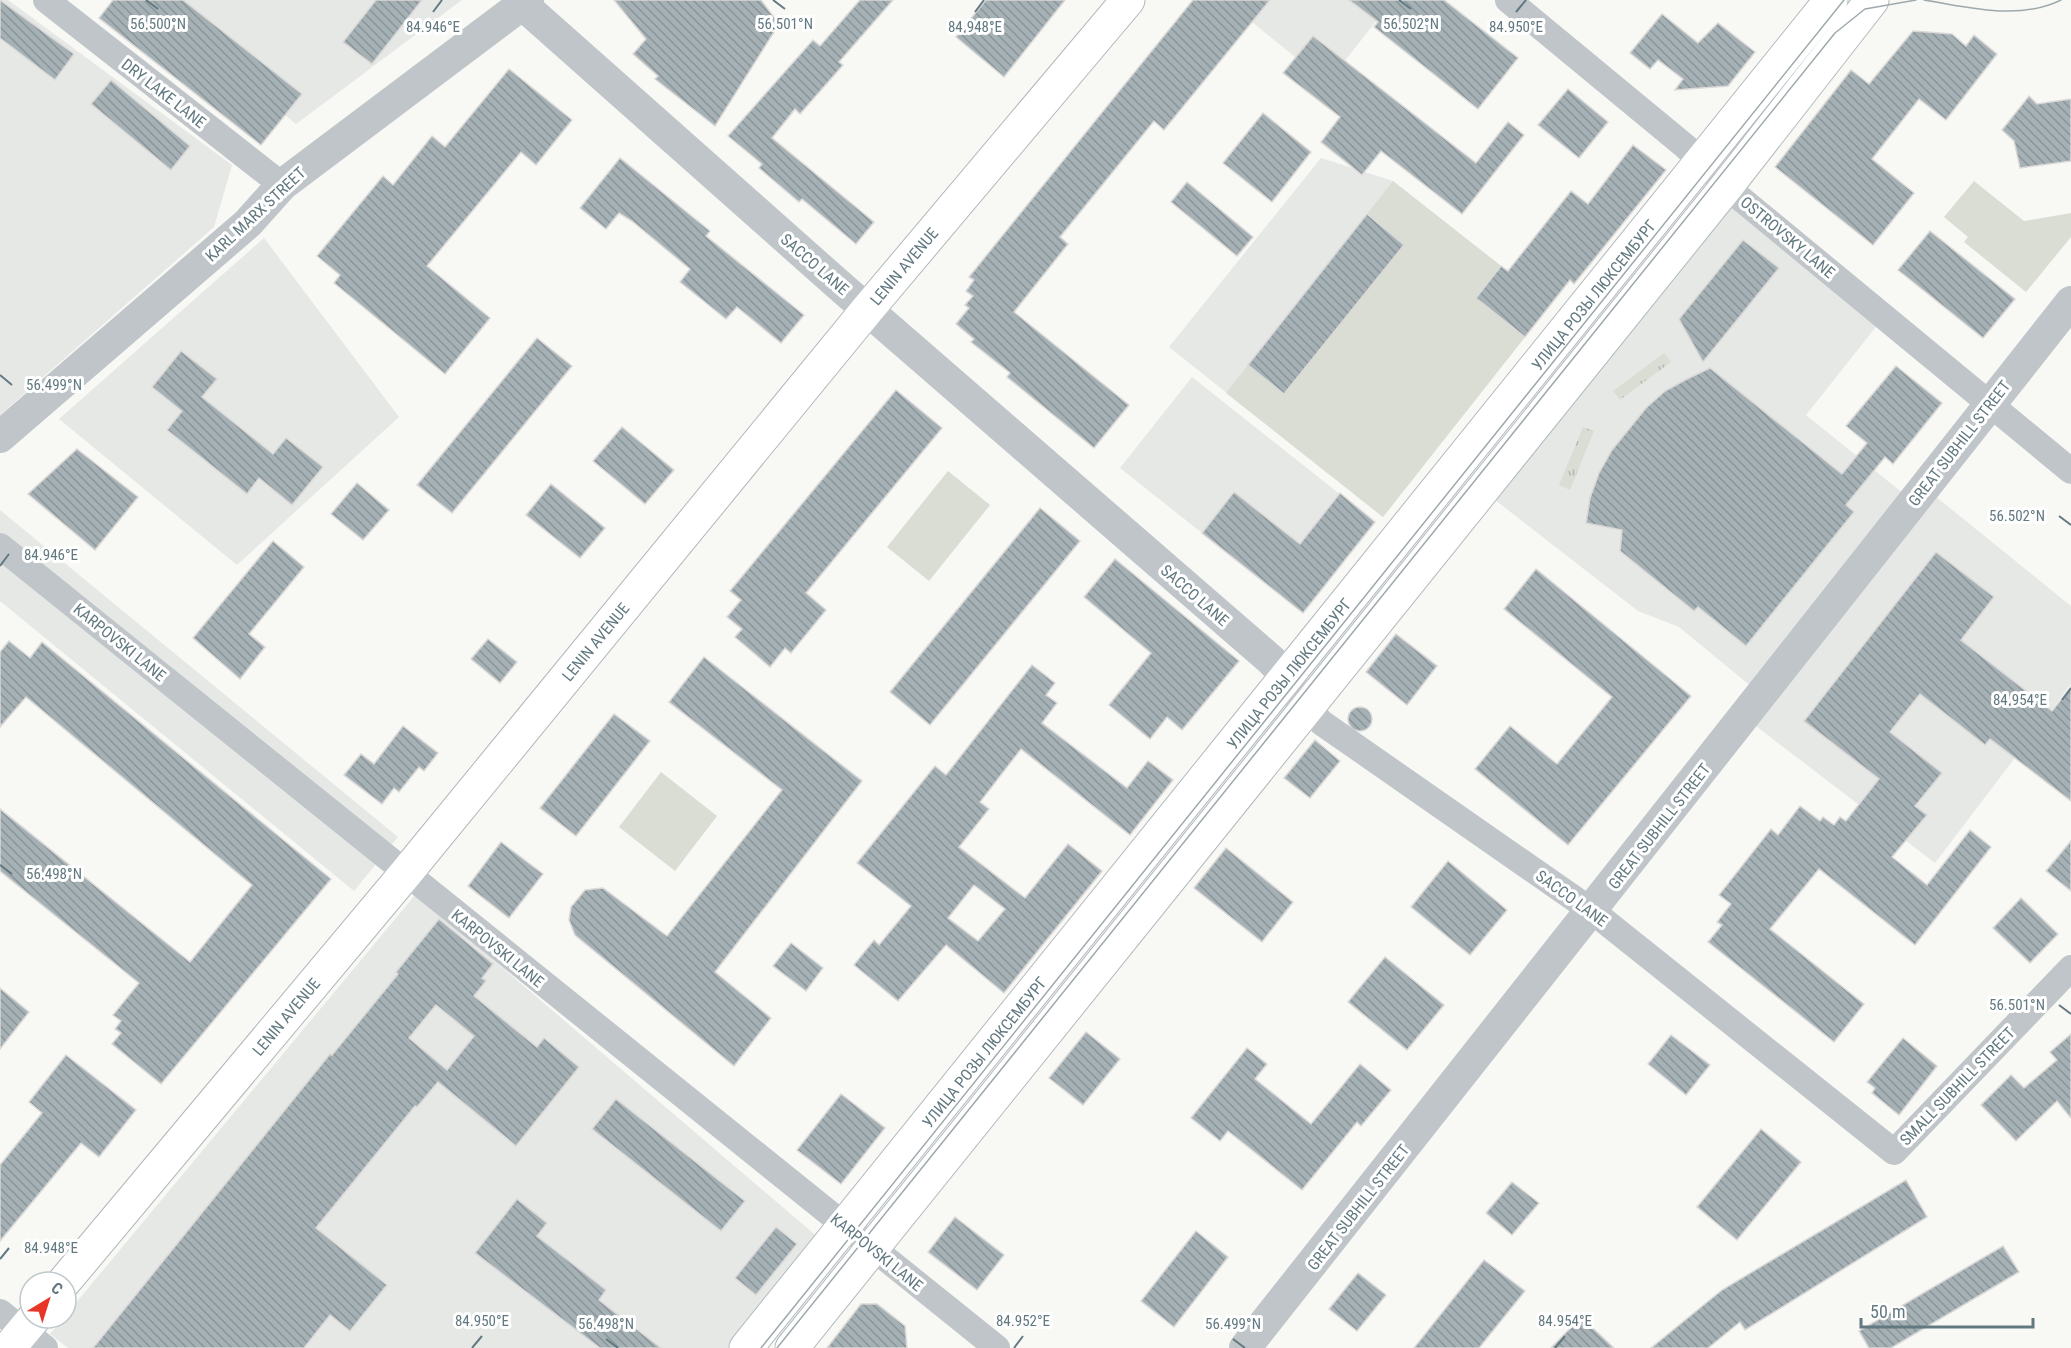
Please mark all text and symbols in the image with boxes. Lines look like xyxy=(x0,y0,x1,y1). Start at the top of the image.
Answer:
text: 56.500°N xyxy=(130,15,186,33)
text: 56.501°N xyxy=(757,15,813,33)
text: 56.502°N xyxy=(1383,15,1439,33)
text: 84.946°E xyxy=(406,18,460,36)
text: 84.948°E xyxy=(948,18,1002,36)
text: 84.950°E xyxy=(1489,18,1543,36)
street label: DRY LAKE LANE xyxy=(118,55,210,132)
street label: KARL MARX STREET xyxy=(201,163,309,266)
street label: OSTROVSKY LANE xyxy=(1737,192,1839,282)
street label: УЛИЦА РОЗЫ ЛЮКСЕМБУРГ xyxy=(1528,216,1661,374)
street label: LENIN AVENUE xyxy=(866,224,942,309)
street label: SACCO LANE xyxy=(777,230,853,299)
text: 56.499°N xyxy=(26,376,82,394)
street label: GREAT SUBHILL STREET xyxy=(1904,377,2014,510)
text: 56.502°N xyxy=(1989,507,2045,525)
text: 84.946°E xyxy=(24,546,78,564)
street label: SACCO LANE xyxy=(1157,561,1233,630)
street label: УЛИЦА РОЗЫ ЛЮКСЕМБУРГ xyxy=(1223,594,1356,753)
street label: KARPOVSKI LANE xyxy=(70,599,170,685)
street label: LENIN AVENUE xyxy=(558,599,633,685)
text: 84.954°E xyxy=(1993,691,2047,709)
street label: GREAT SUBHILL STREET xyxy=(1604,760,1714,893)
text: 56.498°N xyxy=(26,865,82,883)
street label: SACCO LANE xyxy=(1532,866,1611,931)
street label: KARPOVSKI LANE xyxy=(448,905,548,991)
street label: УЛИЦА РОЗЫ ЛЮКСЕМБУРГ xyxy=(918,973,1051,1131)
street label: LENIN AVENUE xyxy=(248,974,324,1060)
text: 56.501°N xyxy=(1989,996,2045,1014)
street label: SMALL SUBHILL STREET xyxy=(1896,1023,2019,1149)
street label: GREAT SUBHILL STREET xyxy=(1303,1141,1413,1274)
street label: KARPOVSKI LANE xyxy=(827,1209,927,1295)
text: 84.948°E xyxy=(24,1239,78,1257)
north arrow xyxy=(18,1270,78,1330)
text: С xyxy=(47,1278,66,1299)
scale bar xyxy=(1861,1291,2034,1329)
text: 50 m xyxy=(1870,1301,1905,1322)
text: 84.950°E xyxy=(455,1312,509,1330)
text: 84.952°E xyxy=(996,1312,1050,1330)
text: 84.954°E xyxy=(1538,1312,1592,1330)
text: 56.498°N xyxy=(578,1315,634,1333)
text: 56.499°N xyxy=(1205,1315,1261,1333)

